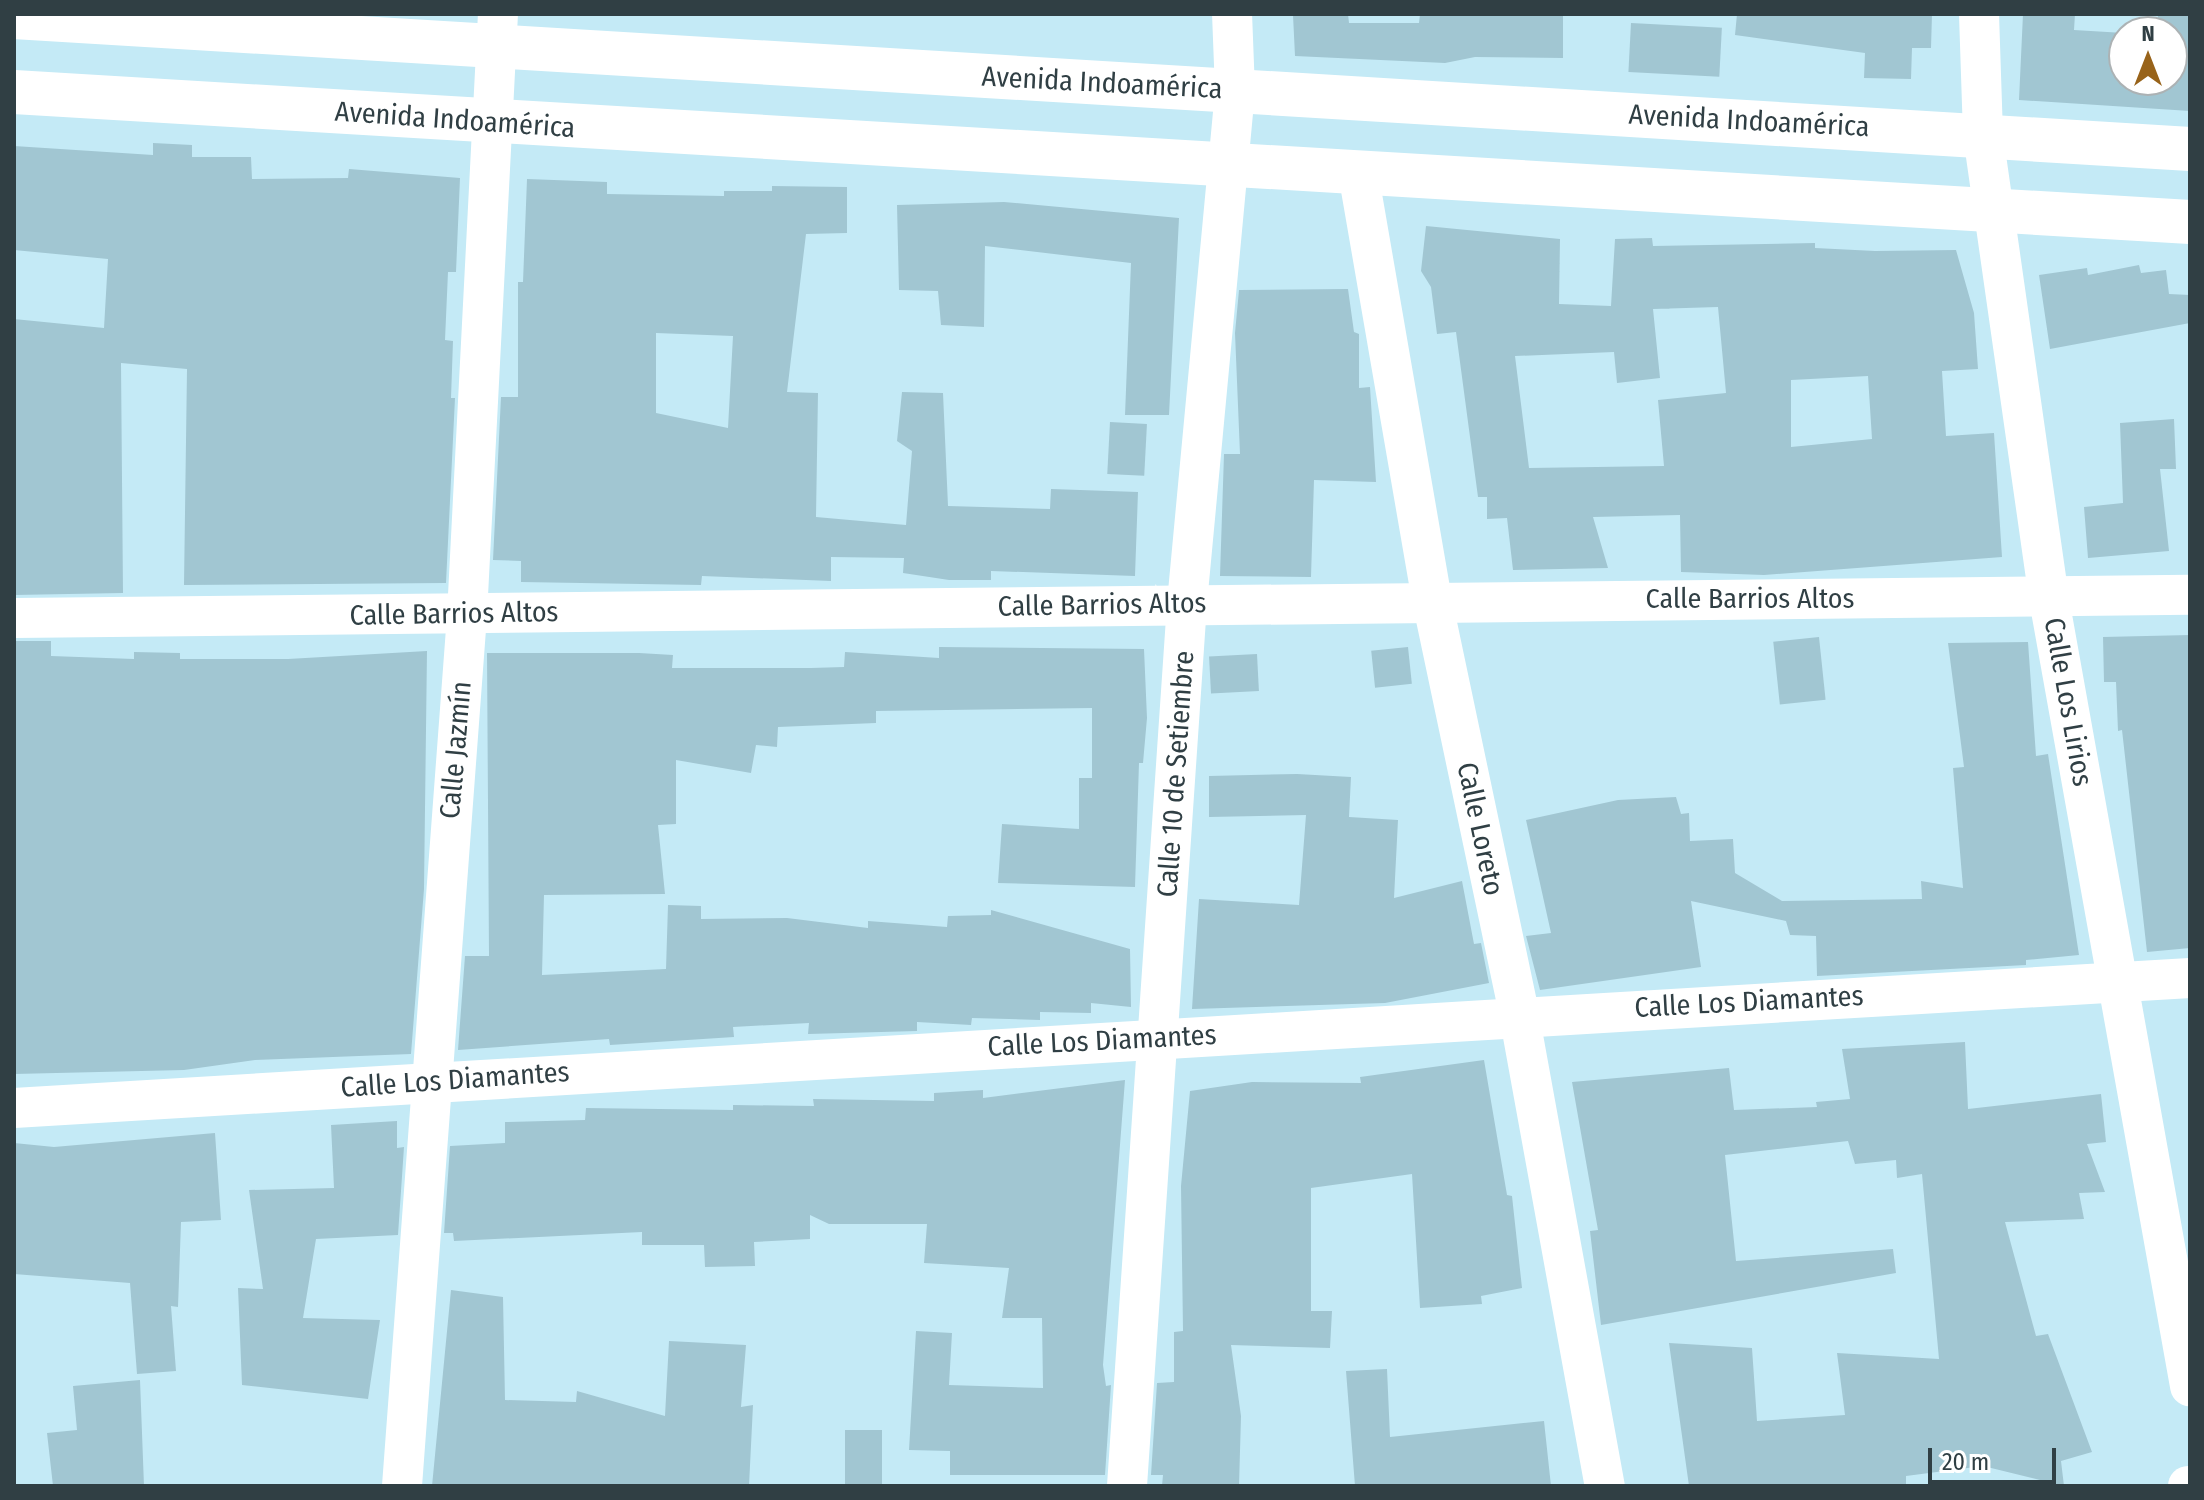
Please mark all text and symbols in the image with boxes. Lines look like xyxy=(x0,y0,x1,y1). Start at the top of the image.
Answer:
north arrow xyxy=(2108,16,2188,96)
text: N xyxy=(2141,20,2155,47)
street label: Avenida Indoamérica xyxy=(981,60,1223,106)
street label: Avenida Indoamérica xyxy=(334,95,576,145)
street label: Avenida Indoamérica xyxy=(1628,98,1870,144)
street label: Calle Barrios Altos xyxy=(1646,582,1854,616)
street label: Calle Barrios Altos xyxy=(997,586,1207,624)
street label: Calle Barrios Altos xyxy=(349,595,559,633)
street label: Calle Los Lirios xyxy=(2037,615,2099,789)
street label: Calle 10 de Setiembre xyxy=(1151,650,1201,898)
street label: Calle Jazmín xyxy=(433,680,479,820)
street label: Calle Loreto xyxy=(1450,759,1510,899)
street label: Calle Los Diamantes xyxy=(1634,979,1864,1025)
street label: Calle Los Diamantes xyxy=(987,1018,1217,1064)
street label: Calle Los Diamantes xyxy=(340,1055,570,1105)
scale bar xyxy=(1932,1432,2060,1482)
text: 20 m xyxy=(1942,1448,1989,1476)

